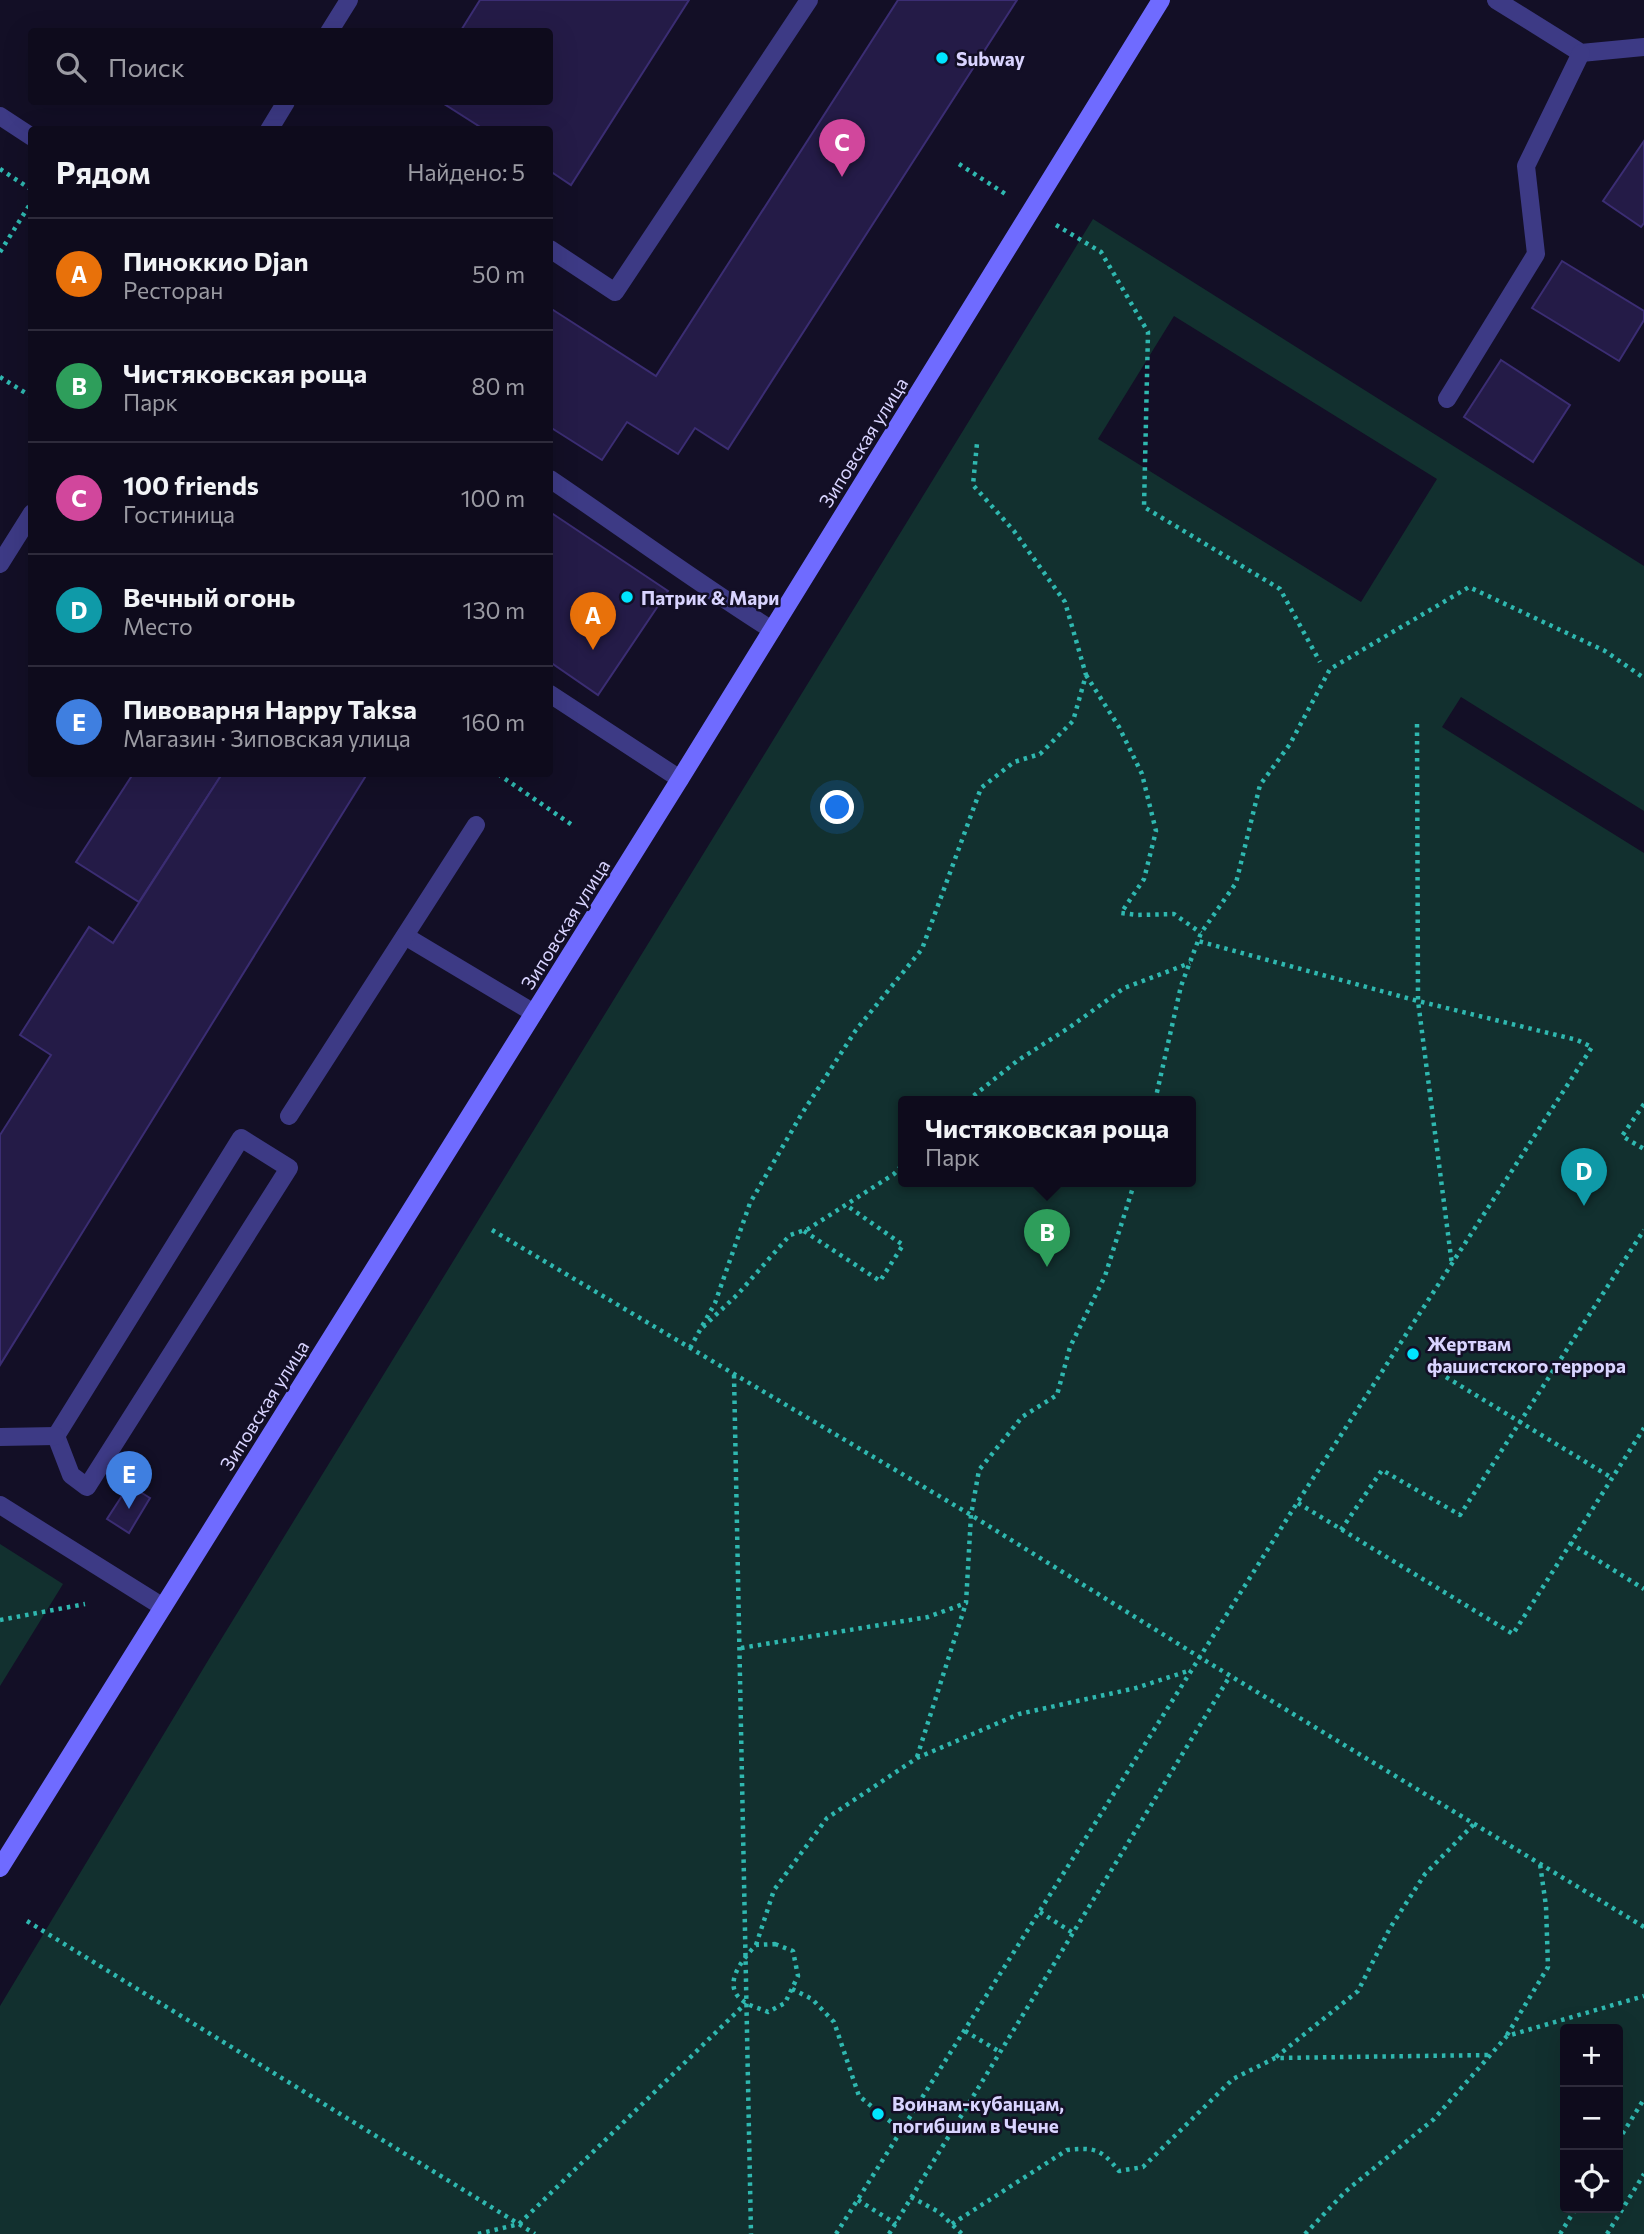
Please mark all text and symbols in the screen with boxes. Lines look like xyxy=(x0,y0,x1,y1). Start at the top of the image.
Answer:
search box xyxy=(28,28,553,105)
place label: Subway xyxy=(956,47,1026,70)
icon: search xyxy=(52,48,90,86)
marker: Subway xyxy=(934,50,950,66)
text: Поиск xyxy=(108,51,185,82)
pin: C xyxy=(819,119,865,177)
text: Рядом xyxy=(56,153,150,190)
text: Найдено: 5 xyxy=(407,158,525,186)
text: Пиноккио Djan xyxy=(123,245,309,276)
text: A xyxy=(71,260,87,288)
text: 50 m xyxy=(472,260,525,288)
text: Ресторан xyxy=(123,276,223,304)
text: Чистяковская роща xyxy=(123,357,367,388)
text: B xyxy=(71,372,87,400)
text: 80 m xyxy=(472,372,525,400)
street label: Зиповская улица xyxy=(814,373,912,511)
text: Парк xyxy=(123,388,178,416)
text: 100 friends xyxy=(123,469,259,500)
text: C xyxy=(71,484,87,512)
text: 100 m xyxy=(461,484,525,512)
text: Гостиница xyxy=(123,500,235,528)
text: Вечный огонь xyxy=(123,581,295,612)
place label: Патрик & Мари xyxy=(641,586,779,609)
marker: Патрик & Мари xyxy=(619,589,635,605)
pin: A xyxy=(570,592,616,650)
text: D xyxy=(71,596,87,624)
text: 130 m xyxy=(463,596,525,624)
text: Место xyxy=(123,612,193,640)
text: Пивоварня Happy Taksa xyxy=(123,693,417,724)
text: E xyxy=(72,708,86,736)
text: 160 m xyxy=(462,708,525,736)
text: Магазин · Зиповская улица xyxy=(123,724,411,752)
your location xyxy=(820,790,854,824)
street label: Зиповская улица xyxy=(516,855,614,993)
popup xyxy=(898,1096,1196,1187)
text: Чистяковская роща xyxy=(925,1112,1169,1143)
text: Парк xyxy=(925,1143,980,1171)
pin: D xyxy=(1561,1148,1607,1206)
pin: B xyxy=(1024,1209,1070,1267)
place label: Жертвам фашистского террора xyxy=(1427,1332,1626,1377)
street label: Зиповская улица xyxy=(215,1336,313,1474)
marker: Жертвам фашистского террора xyxy=(1405,1346,1421,1362)
pin: E xyxy=(106,1451,152,1509)
map controls xyxy=(1560,2024,1623,2213)
button: + xyxy=(1560,2024,1623,2087)
button: − xyxy=(1560,2087,1623,2150)
place label: Воинам-кубанцам, погибшим в Чечне xyxy=(892,2092,1064,2137)
marker: Воинам-кубанцам, погибшим в Чечне xyxy=(870,2106,886,2122)
button: locate xyxy=(1560,2150,1623,2213)

